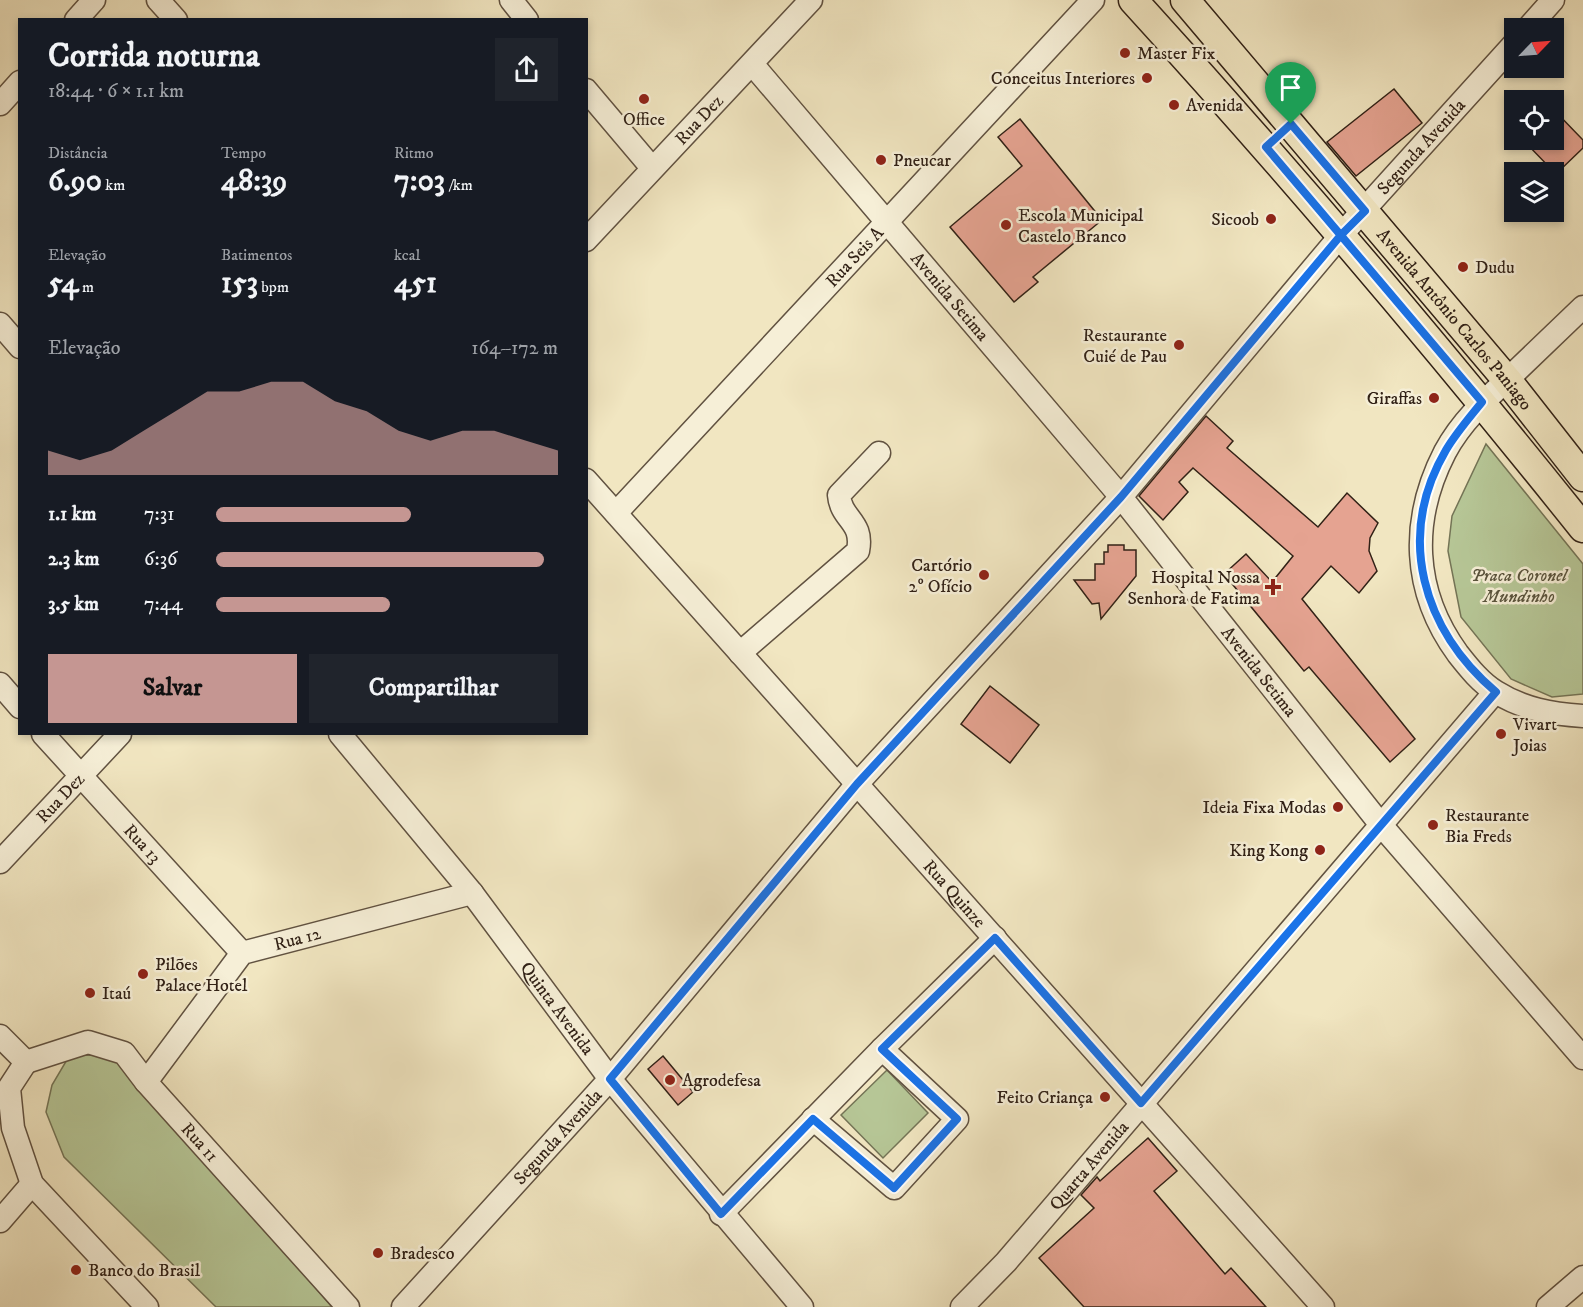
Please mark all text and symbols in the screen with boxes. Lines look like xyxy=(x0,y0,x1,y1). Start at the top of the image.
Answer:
north arrow xyxy=(1504,18,1564,78)
map controls xyxy=(1504,18,1564,222)
text: Corrida noturna xyxy=(48,36,260,77)
button: share xyxy=(495,38,558,101)
place label: Master Fix xyxy=(1137,43,1216,65)
marker: Master Fix xyxy=(1118,46,1132,60)
pin xyxy=(1265,62,1316,124)
place label: Conceitus Interiores xyxy=(991,68,1135,90)
marker: Conceitus Interiores xyxy=(1140,71,1154,85)
icon: arrive xyxy=(1274,71,1307,104)
text: 18:44 · 6 × 1.1 km xyxy=(48,79,184,104)
street label: Rua Dez xyxy=(671,90,729,150)
button: locate xyxy=(1504,90,1564,150)
marker: Office xyxy=(637,92,651,106)
place label: Avenida xyxy=(1186,95,1243,117)
street label: Segunda Avenida xyxy=(1373,95,1471,200)
marker: Avenida xyxy=(1167,98,1181,112)
place label: Office xyxy=(623,109,665,131)
text: Distância xyxy=(48,143,107,163)
text: Tempo xyxy=(221,143,266,163)
text: Ritmo xyxy=(394,143,434,163)
place label: Pneucar xyxy=(893,150,951,172)
marker: Pneucar xyxy=(874,153,888,167)
button: layers xyxy=(1504,162,1564,222)
text: 6.90 xyxy=(48,163,102,200)
text: 48:39 xyxy=(221,163,287,200)
text: 7:03 xyxy=(394,163,445,200)
text: km xyxy=(102,175,125,195)
text: /km xyxy=(445,175,473,195)
place label: Escola Municipal Castelo Branco xyxy=(1018,205,1144,248)
place label: Sicoob xyxy=(1211,209,1259,231)
marker: Sicoob xyxy=(1264,212,1278,226)
marker: Escola Municipal Castelo Branco xyxy=(999,218,1013,232)
street label: Rua Seis A xyxy=(821,222,889,292)
street label: Avenida Antônio Carlos Paniago xyxy=(1372,224,1537,415)
text: Elevação xyxy=(48,245,106,265)
text: Batimentos xyxy=(221,245,292,265)
text: kcal xyxy=(394,245,420,265)
street label: Avenida Setima xyxy=(905,248,993,346)
place label: Dudu xyxy=(1475,257,1515,279)
marker: Dudu xyxy=(1456,260,1470,274)
text: 54 xyxy=(48,265,79,302)
text: 153 xyxy=(221,265,258,302)
text: 451 xyxy=(394,265,437,302)
text: m xyxy=(79,277,94,297)
text: bpm xyxy=(258,277,289,297)
place label: Restaurante Cuié de Pau xyxy=(1083,325,1167,368)
text: Elevação xyxy=(48,336,121,361)
text: 164–172 m xyxy=(471,336,558,361)
marker: Restaurante Cuié de Pau xyxy=(1172,338,1186,352)
place label: Giraffas xyxy=(1367,388,1422,410)
marker: Giraffas xyxy=(1427,391,1441,405)
text: 1.1 km xyxy=(48,502,97,527)
text: 7:31 xyxy=(144,502,175,527)
text: 2.3 km xyxy=(48,547,100,572)
text: 6:36 xyxy=(144,547,178,572)
place label: Cartório 2º Ofício xyxy=(909,555,972,598)
park label: Praca Coronel Mundinho xyxy=(1471,565,1569,608)
place label: Hospital Nossa Senhora de Fatima xyxy=(1127,567,1260,610)
marker: Cartório 2º Ofício xyxy=(977,568,991,582)
marker: Hospital Nossa Senhora de Fatima xyxy=(1264,578,1282,596)
text: 3.5 km xyxy=(48,592,99,617)
text: 7:44 xyxy=(144,592,183,617)
street label: Avenida Setima xyxy=(1216,622,1301,722)
button: Salvar xyxy=(48,654,297,723)
button: Compartilhar xyxy=(309,654,558,723)
place label: Vivart Joias xyxy=(1511,714,1557,757)
marker: Vivart Joias xyxy=(1494,727,1508,741)
street label: Rua Dez xyxy=(32,769,90,828)
place label: Ideia Fixa Modas xyxy=(1203,797,1326,819)
marker: Ideia Fixa Modas xyxy=(1331,800,1345,814)
place label: Restaurante Bia Freds xyxy=(1445,805,1529,848)
marker: Restaurante Bia Freds xyxy=(1426,818,1440,832)
street label: Rua 13 xyxy=(118,820,165,868)
place label: King Kong xyxy=(1229,840,1308,862)
marker: King Kong xyxy=(1313,843,1327,857)
street label: Rua Quinze xyxy=(918,856,990,933)
street label: Rua 12 xyxy=(272,923,324,956)
place label: Pilões Palace Hotel xyxy=(155,954,248,997)
street label: Quinta Avenida xyxy=(515,958,599,1060)
marker: Pilões Palace Hotel xyxy=(136,967,150,981)
place label: Itaú xyxy=(102,983,132,1005)
marker: Itaú xyxy=(83,986,97,1000)
place label: Agrodefesa xyxy=(682,1070,761,1092)
marker: Agrodefesa xyxy=(663,1073,677,1087)
street label: Segunda Avenida xyxy=(509,1085,608,1190)
place label: Feito Criança xyxy=(996,1087,1093,1109)
marker: Feito Criança xyxy=(1098,1090,1112,1104)
street label: Quarta Avenida xyxy=(1045,1117,1134,1215)
street label: Rua 11 xyxy=(176,1119,223,1167)
place label: Bradesco xyxy=(390,1243,455,1265)
marker: Bradesco xyxy=(371,1246,385,1260)
place label: Banco do Brasil xyxy=(88,1260,201,1282)
marker: Banco do Brasil xyxy=(69,1263,83,1277)

